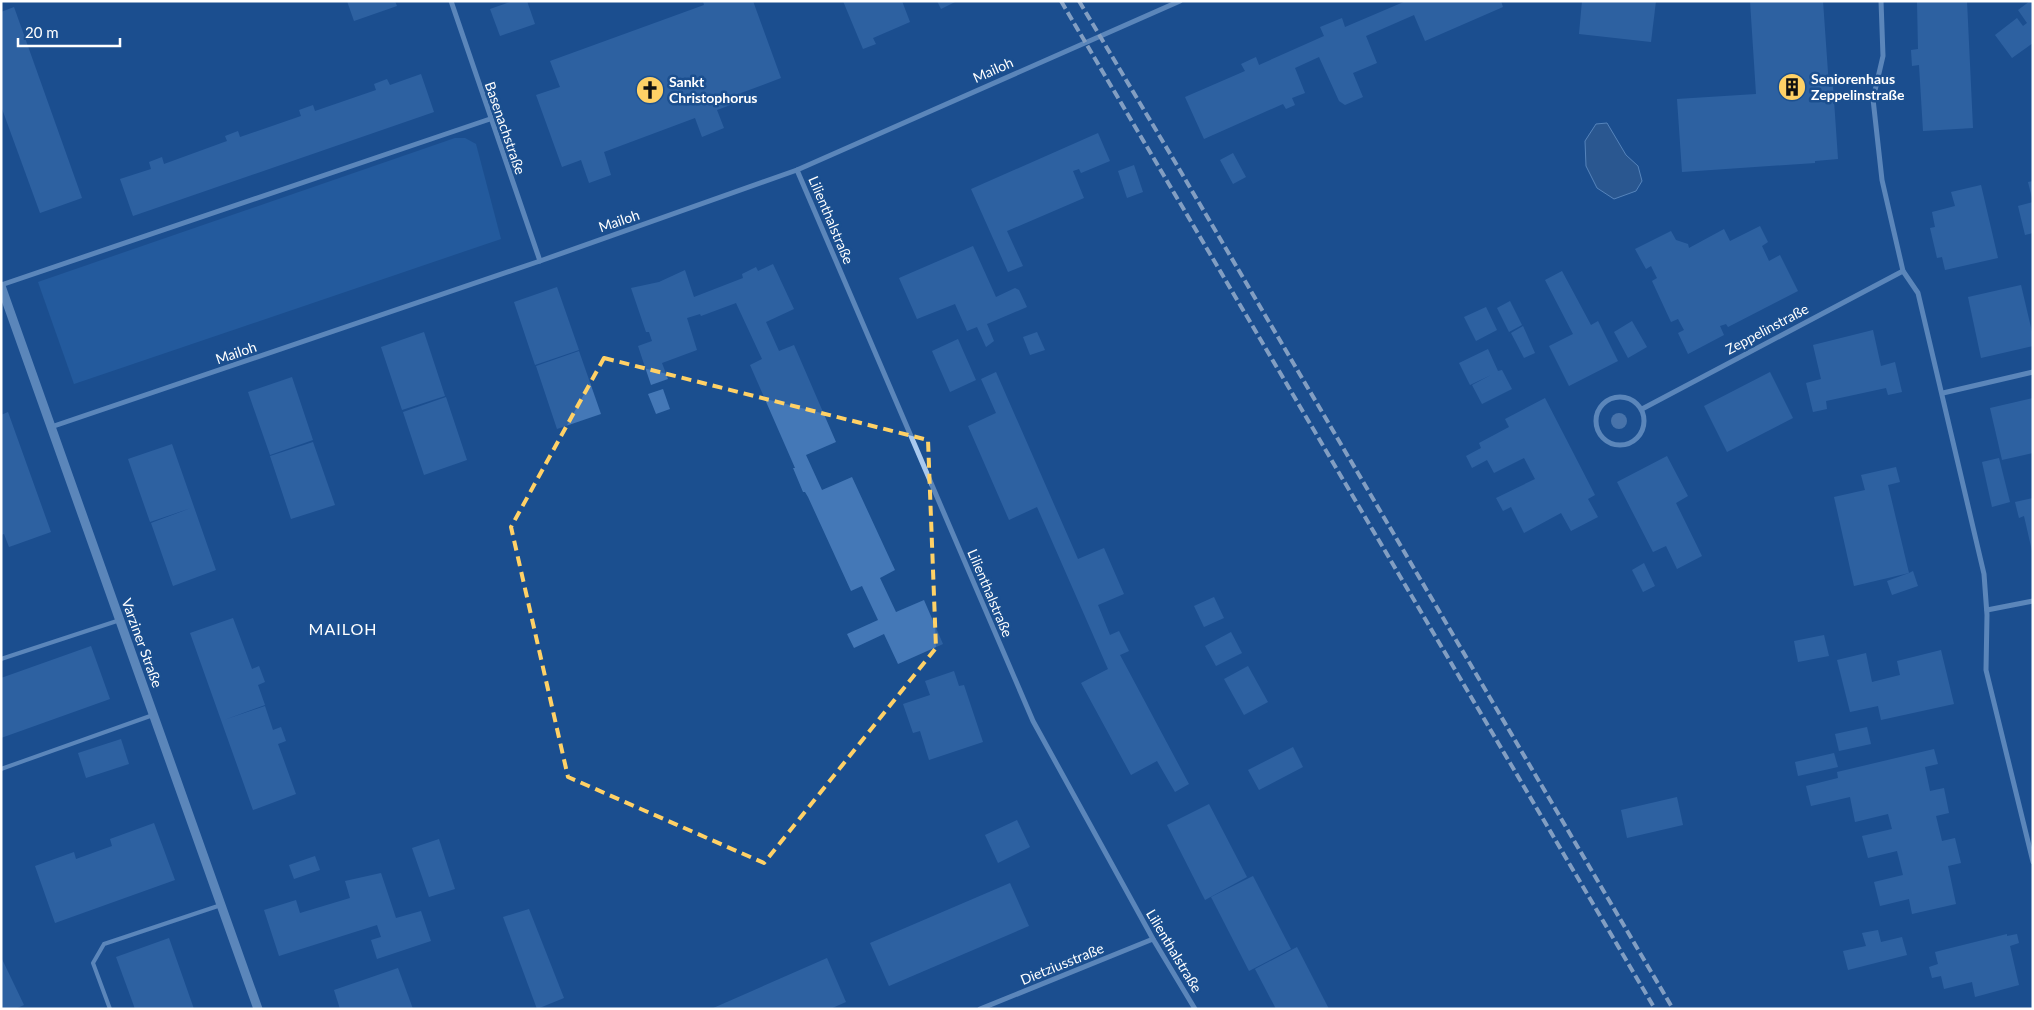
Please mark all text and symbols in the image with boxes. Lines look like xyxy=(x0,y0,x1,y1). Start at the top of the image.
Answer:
scale bar xyxy=(18,15,120,47)
text: 20 m xyxy=(25,23,59,41)
street label: Mailoh xyxy=(970,53,1016,86)
place label: Seniorenhaus Zeppelinstraße xyxy=(1811,70,1905,103)
building icon: Seniorenhaus Zeppelinstraße xyxy=(1777,72,1807,102)
place label: Sankt Christophorus xyxy=(669,73,757,106)
church icon: Sankt Christophorus xyxy=(635,75,665,105)
street label: Basenachstraße xyxy=(482,79,529,177)
street label: Lilienthalstraße xyxy=(805,173,858,266)
street label: Mailoh xyxy=(596,206,642,235)
street label: Zeppelinstraße xyxy=(1722,300,1811,358)
street label: Mailoh xyxy=(213,338,259,367)
street label: Lilienthalstraße xyxy=(964,546,1017,639)
street label: Varziner Straße xyxy=(118,596,166,690)
district label: MAILOH xyxy=(309,619,377,638)
street label: Lilienthalstraße xyxy=(1143,906,1206,995)
street label: Dietziusstraße xyxy=(1018,939,1106,988)

